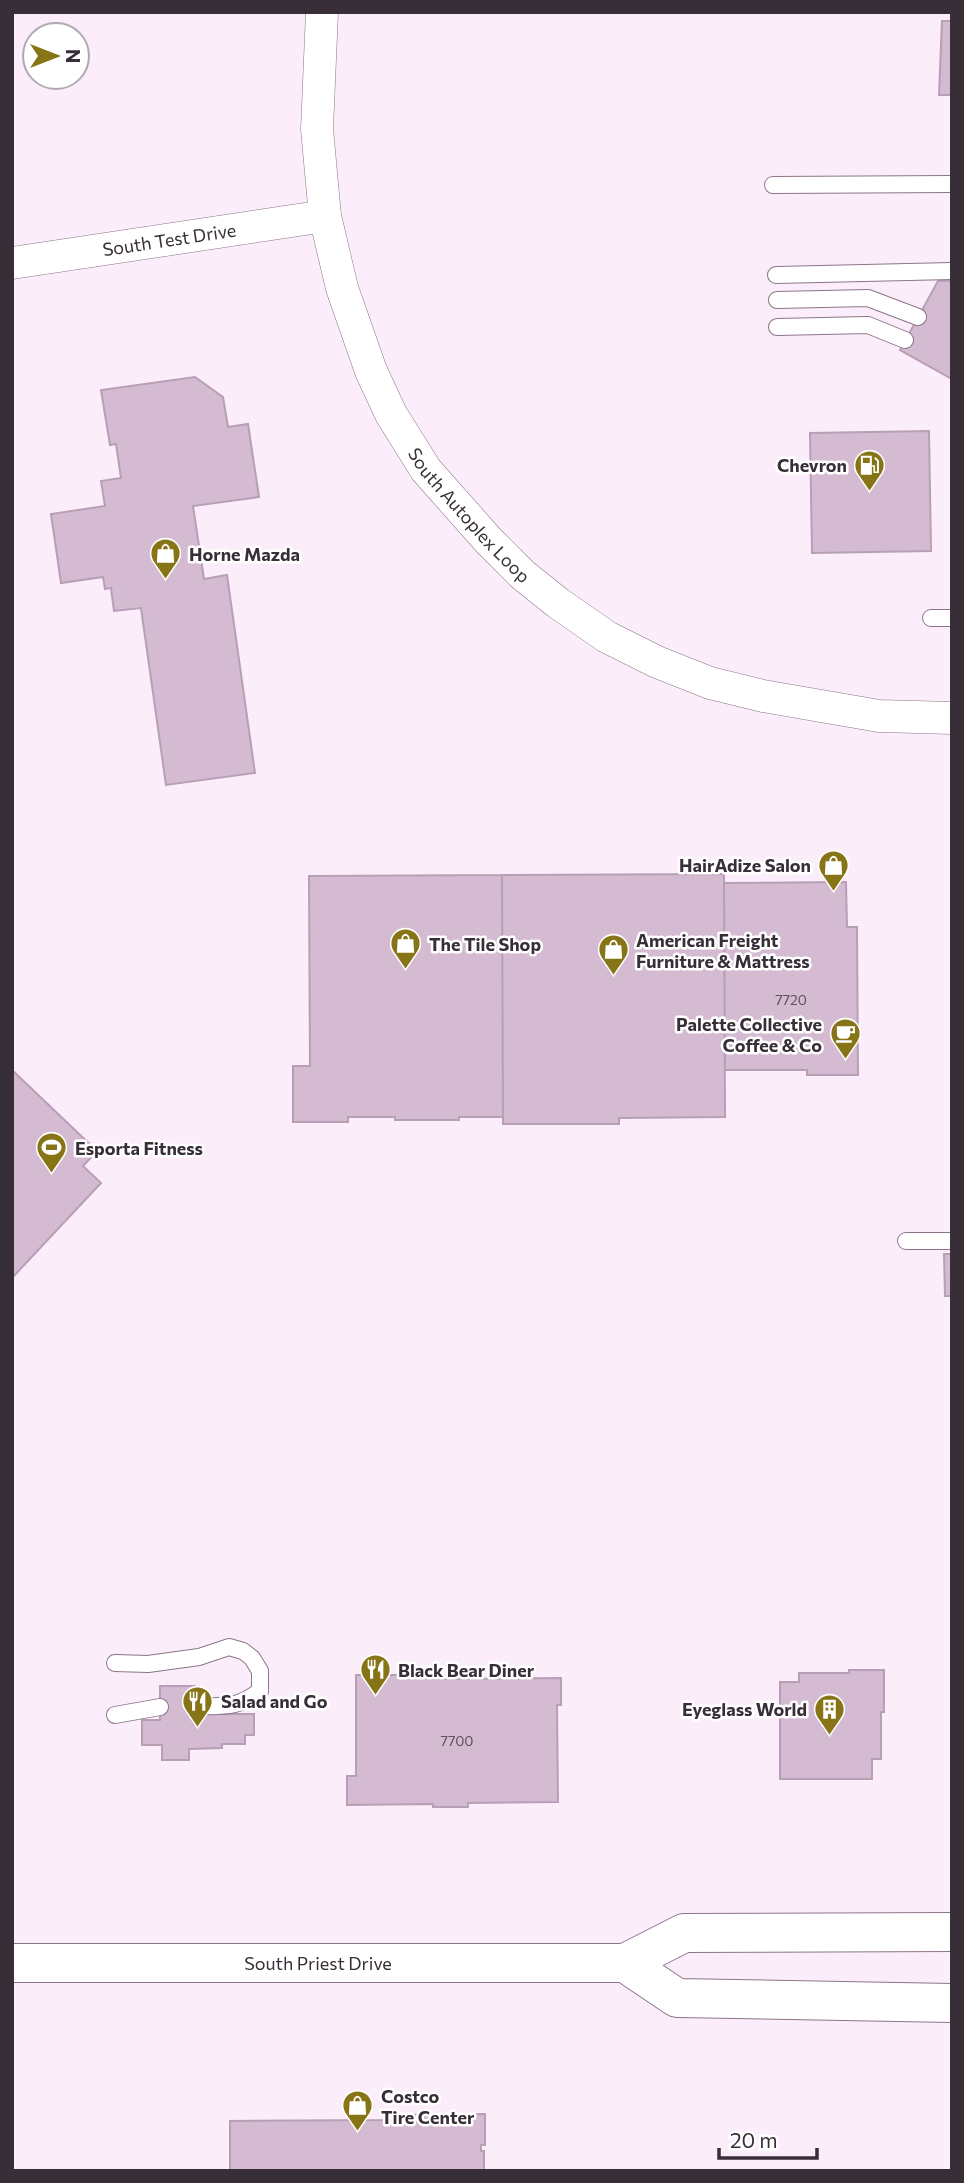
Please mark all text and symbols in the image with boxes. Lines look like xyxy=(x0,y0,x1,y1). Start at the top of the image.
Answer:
north arrow xyxy=(21,21,91,91)
text: N xyxy=(62,49,85,63)
street label: South Test Drive xyxy=(101,219,237,260)
street label: South Autoplex Loop xyxy=(404,443,534,587)
fuel station icon: Chevron xyxy=(853,448,887,492)
place label: Chevron xyxy=(777,454,847,476)
shop icon: Horne Mazda xyxy=(149,537,183,581)
place label: Horne Mazda xyxy=(189,543,300,565)
shop icon: HairAdize Salon xyxy=(817,848,851,892)
place label: HairAdize Salon xyxy=(679,854,811,876)
shop icon: The Tile Shop xyxy=(389,927,423,971)
place label: American Freight Furniture & Mattress xyxy=(636,929,810,972)
place label: The Tile Shop xyxy=(429,933,541,955)
shop icon: American Freight Furniture & Mattress xyxy=(596,933,630,977)
house number: 7720 xyxy=(775,991,807,1008)
place label: Palette Collective Coffee & Co xyxy=(676,1013,822,1056)
cafe icon: Palette Collective Coffee & Co xyxy=(828,1017,862,1061)
sports icon: Esporta Fitness xyxy=(35,1131,69,1175)
place label: Esporta Fitness xyxy=(75,1137,203,1159)
restaurant icon: Black Bear Diner xyxy=(358,1653,392,1697)
place label: Black Bear Diner xyxy=(398,1659,535,1681)
restaurant icon: Salad and Go xyxy=(181,1684,215,1728)
place label: Salad and Go xyxy=(221,1690,328,1712)
building icon: Eyeglass World xyxy=(813,1692,847,1736)
place label: Eyeglass World xyxy=(682,1698,807,1720)
house number: 7700 xyxy=(440,1732,474,1749)
street label: South Priest Drive xyxy=(244,1952,392,1974)
place label: Costco Tire Center xyxy=(381,2085,475,2128)
shop icon: Costco Tire Center xyxy=(341,2089,375,2133)
scale bar xyxy=(719,2116,817,2160)
text: 20 m xyxy=(730,2127,778,2152)

